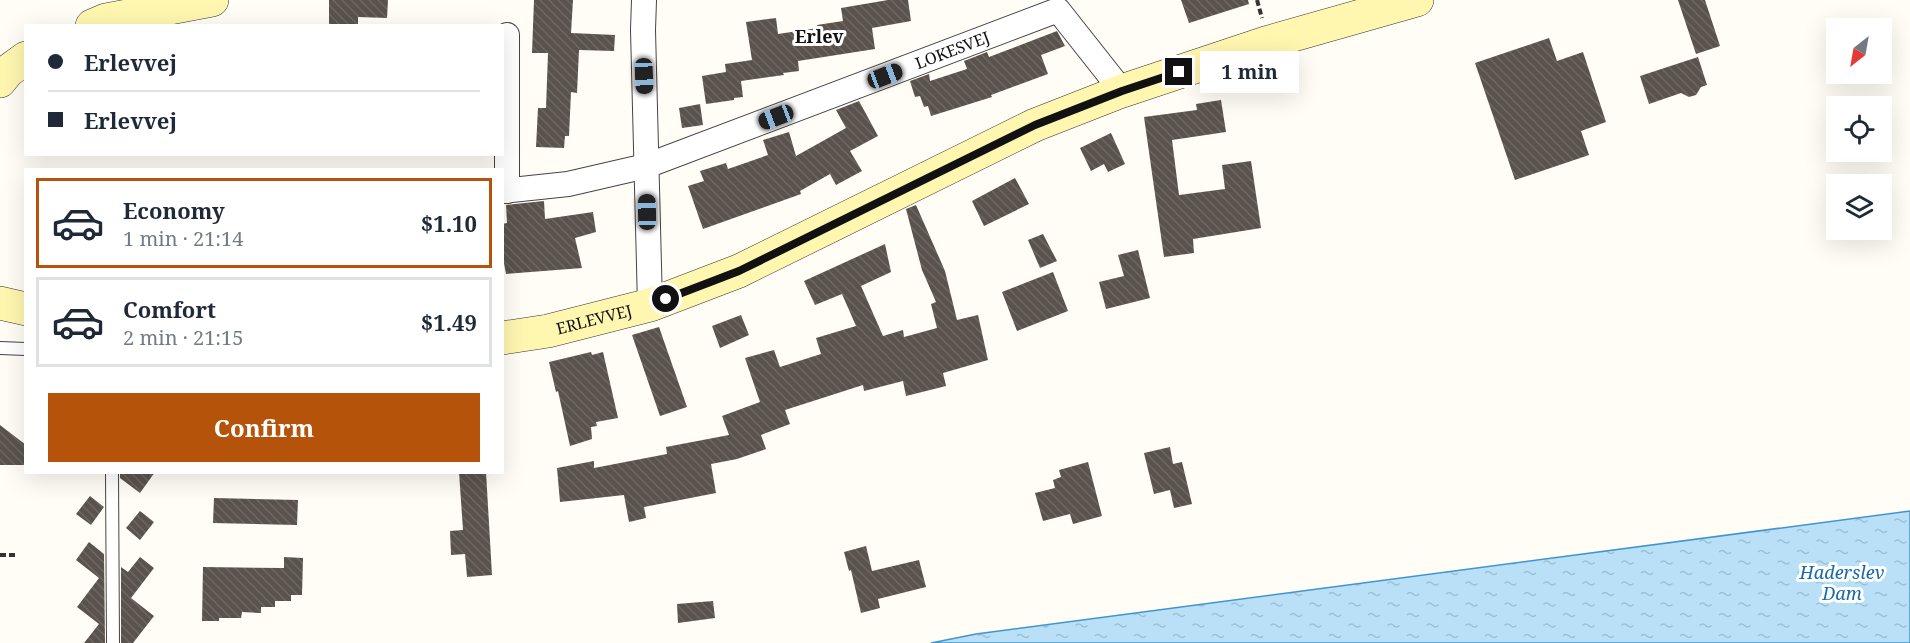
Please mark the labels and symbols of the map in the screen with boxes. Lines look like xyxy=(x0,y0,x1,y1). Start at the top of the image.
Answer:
north arrow xyxy=(1826,18,1892,84)
district label: Erlev xyxy=(795,24,843,48)
street label: LOKESVEJ xyxy=(912,26,993,74)
callout: 1 min xyxy=(1200,51,1299,93)
car xyxy=(634,58,654,94)
route end xyxy=(1165,58,1192,85)
car xyxy=(865,61,905,91)
car xyxy=(756,102,796,132)
car xyxy=(638,194,656,230)
route start xyxy=(652,285,679,312)
street label: ERLEVVEJ xyxy=(554,299,634,339)
water label: Haderslev Dam xyxy=(1799,560,1885,605)

